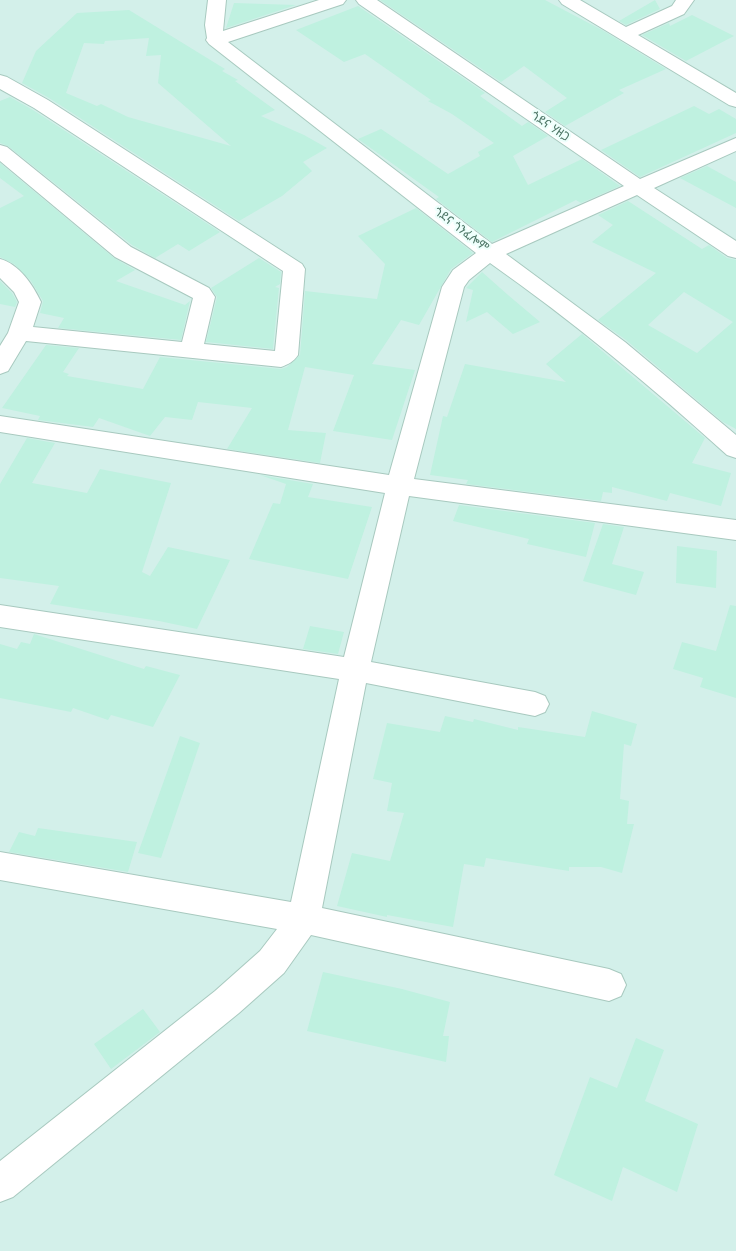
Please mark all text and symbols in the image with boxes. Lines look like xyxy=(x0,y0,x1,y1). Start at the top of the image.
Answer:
street label: ጎደና ሃዘጋ xyxy=(528,109,572,145)
street label: ጎደና ጎንፈሎም xyxy=(431,205,491,255)

